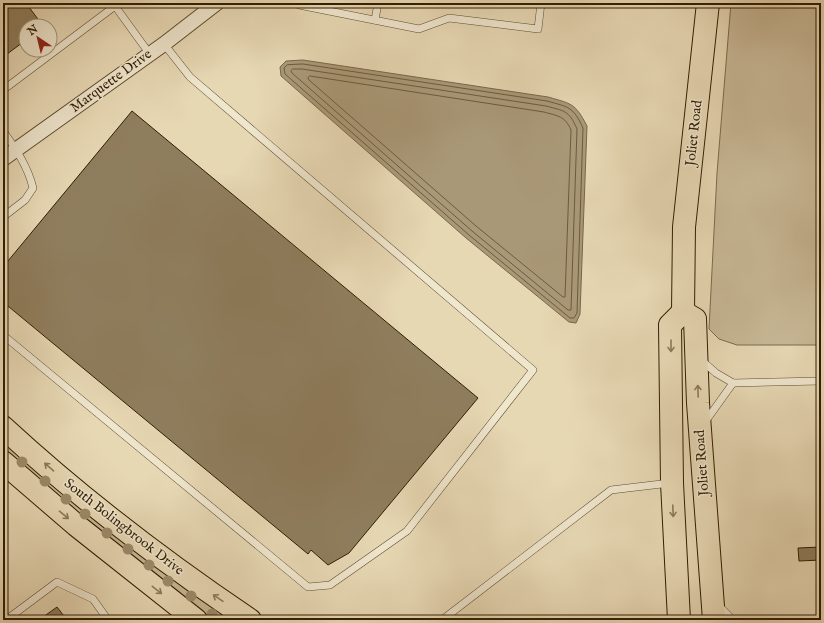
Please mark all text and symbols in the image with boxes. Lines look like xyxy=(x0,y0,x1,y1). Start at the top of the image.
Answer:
north arrow xyxy=(18,18,58,58)
text: N xyxy=(24,22,41,40)
street label: Marquette Drive xyxy=(67,45,156,117)
street label: Joliet Road xyxy=(681,99,706,169)
one-way arrow xyxy=(667,339,675,352)
one-way arrow xyxy=(694,385,701,398)
street label: Joliet Road xyxy=(691,429,713,499)
one-way arrow xyxy=(45,463,55,472)
street label: South Bolingbrook Drive xyxy=(60,475,188,580)
one-way arrow xyxy=(669,504,677,517)
one-way arrow xyxy=(59,510,69,519)
one-way arrow xyxy=(152,585,163,594)
one-way arrow xyxy=(213,594,224,602)

